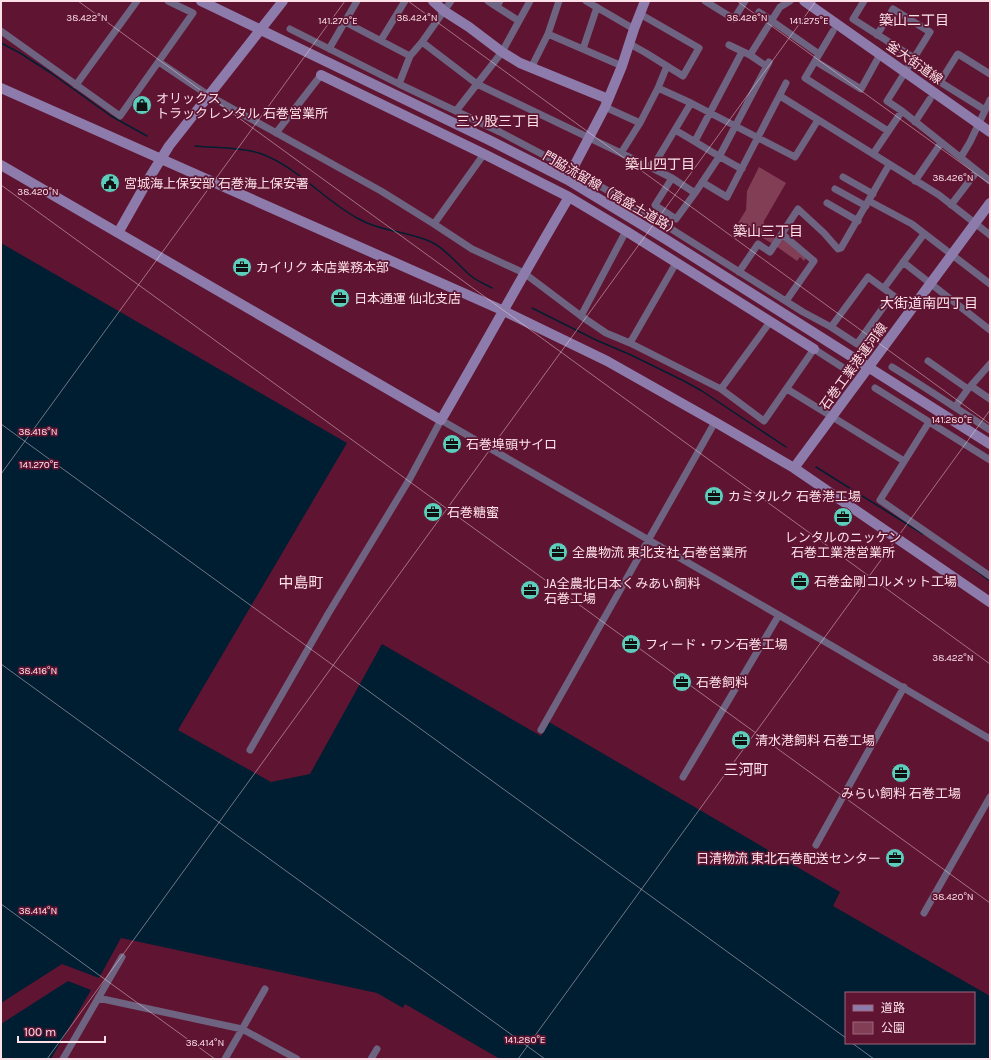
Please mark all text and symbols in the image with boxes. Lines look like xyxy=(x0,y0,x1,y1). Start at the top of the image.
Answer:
text: 38.422°N xyxy=(66,12,108,24)
text: 38.424°N xyxy=(396,12,438,24)
text: 38.426°N xyxy=(726,12,768,24)
district label: 築山二丁目 xyxy=(879,12,949,29)
text: 141.270°E xyxy=(318,15,358,27)
text: 141.275°E xyxy=(789,15,829,27)
street label: 釜大街道線 xyxy=(884,38,946,87)
place label: オリックス トラックレンタル 石巻営業所 xyxy=(156,91,328,121)
shop icon: オリックス トラックレンタル 石巻営業所 xyxy=(131,94,153,116)
district label: 三ツ股三丁目 xyxy=(456,113,540,130)
street label: 門脇流留線（高盛土道路） xyxy=(540,148,683,239)
district label: 築山四丁目 xyxy=(625,156,695,173)
public building icon: 宮城海上保安部 石巻海上保安署 xyxy=(99,172,121,194)
text: 38.426°N xyxy=(932,172,974,184)
place label: 宮城海上保安部 石巻海上保安署 xyxy=(124,176,309,191)
text: 38.420°N xyxy=(17,186,59,198)
district label: 築山三丁目 xyxy=(733,223,803,240)
office icon: カイリク 本店業務本部 xyxy=(231,256,253,278)
place label: カイリク 本店業務本部 xyxy=(256,260,389,275)
office icon: 日本通運 仙北支店 xyxy=(329,287,351,309)
place label: 日本通運 仙北支店 xyxy=(354,291,461,306)
district label: 大街道南四丁目 xyxy=(880,295,978,312)
street label: 石巻工業港運河線 xyxy=(817,320,890,413)
text: 141.280°E xyxy=(932,414,972,426)
text: 38.418°N xyxy=(18,426,58,438)
office icon: 石巻埠頭サイロ xyxy=(441,433,463,455)
place label: 石巻埠頭サイロ xyxy=(466,437,557,452)
text: 141.270°E xyxy=(19,459,59,471)
office icon: カミタルク 石巻港工場 xyxy=(703,485,725,507)
place label: カミタルク 石巻港工場 xyxy=(728,489,861,504)
office icon: 石巻糖蜜 xyxy=(422,501,444,523)
place label: 石巻糖蜜 xyxy=(447,505,499,520)
office icon: レンタルのニッケン 石巻工業港営業所 xyxy=(832,506,854,528)
place label: レンタルのニッケン 石巻工業港営業所 xyxy=(785,530,901,560)
office icon: 全農物流 東北支社 石巻営業所 xyxy=(547,541,569,563)
place label: 全農物流 東北支社 石巻営業所 xyxy=(572,545,747,560)
office icon: 石巻金剛コルメット工場 xyxy=(789,570,811,592)
district label: 中島町 xyxy=(278,574,324,592)
place label: 石巻金剛コルメット工場 xyxy=(814,574,957,589)
place label: JA全農北日本くみあい飼料 石巻工場 xyxy=(544,576,700,606)
office icon: JA全農北日本くみあい飼料 石巻工場 xyxy=(519,579,541,601)
office icon: フィード・ワン石巻工場 xyxy=(620,633,642,655)
place label: フィード・ワン石巻工場 xyxy=(645,637,788,652)
text: 38.422°N xyxy=(932,652,974,664)
text: 38.416°N xyxy=(19,665,57,677)
office icon: 石巻飼料 xyxy=(671,671,693,693)
place label: 石巻飼料 xyxy=(696,675,748,690)
office icon: 清水港飼料 石巻工場 xyxy=(730,729,752,751)
place label: 清水港飼料 石巻工場 xyxy=(755,733,875,748)
district label: 三河町 xyxy=(723,761,769,779)
office icon: みらい飼料 石巻工場 xyxy=(890,762,912,784)
place label: みらい飼料 石巻工場 xyxy=(841,786,961,801)
office icon: 日清物流 東北石巻配送センター xyxy=(884,847,906,869)
place label: 日清物流 東北石巻配送センター xyxy=(696,851,881,866)
text: 38.420°N xyxy=(932,891,974,903)
text: 38.414°N xyxy=(19,905,57,917)
legend xyxy=(845,992,975,1044)
text: 道路 xyxy=(881,1001,905,1015)
scale bar xyxy=(18,1018,105,1044)
text: 公園 xyxy=(881,1021,905,1035)
text: 100 m xyxy=(24,1025,56,1039)
text: 141.280°E xyxy=(505,1034,545,1046)
text: 38.414°N xyxy=(186,1037,224,1049)

